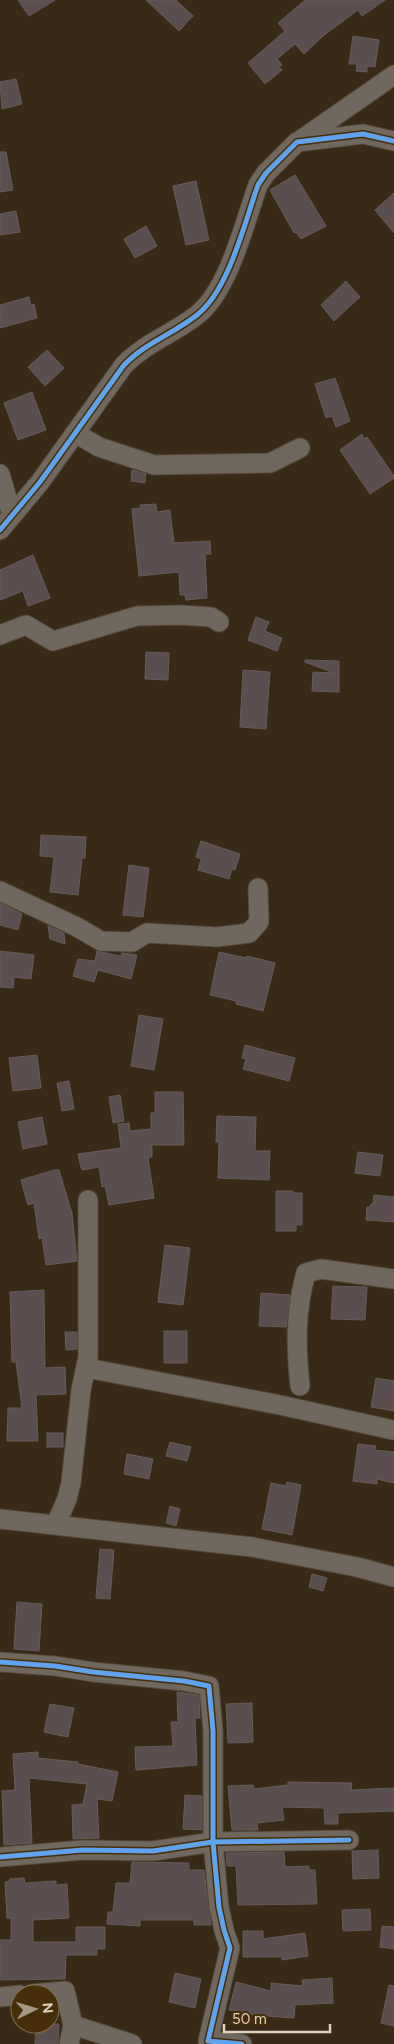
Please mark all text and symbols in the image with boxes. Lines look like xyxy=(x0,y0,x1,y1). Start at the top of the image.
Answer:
north arrow xyxy=(10,1984,60,2034)
text: N xyxy=(39,2002,56,2014)
scale bar xyxy=(224,2002,330,2034)
text: 50 m xyxy=(232,2010,267,2028)

